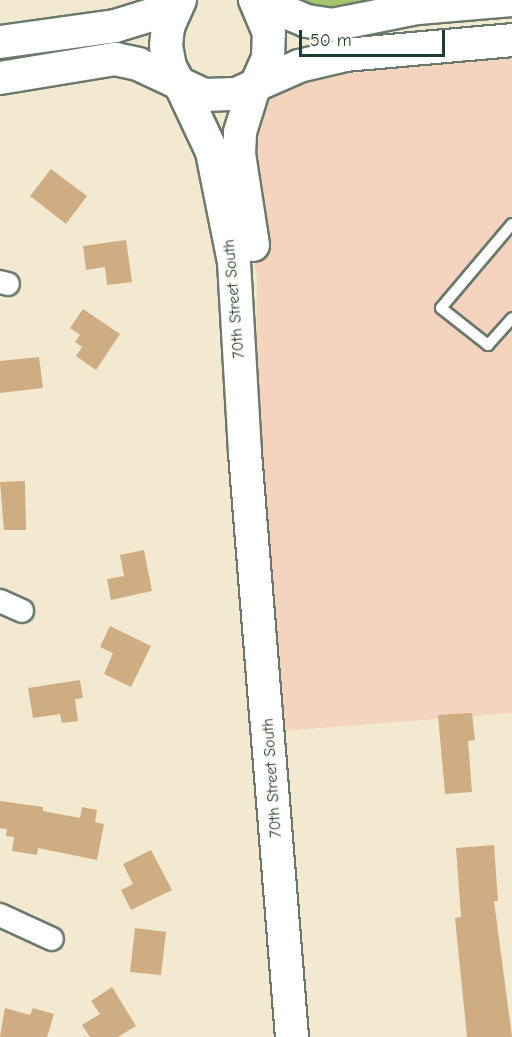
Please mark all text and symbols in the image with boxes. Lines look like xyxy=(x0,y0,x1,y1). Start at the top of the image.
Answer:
scale bar xyxy=(302,18,448,56)
text: 50 m xyxy=(310,30,352,51)
street label: 70th Street South xyxy=(219,238,249,360)
street label: 70th Street South xyxy=(258,718,286,838)

